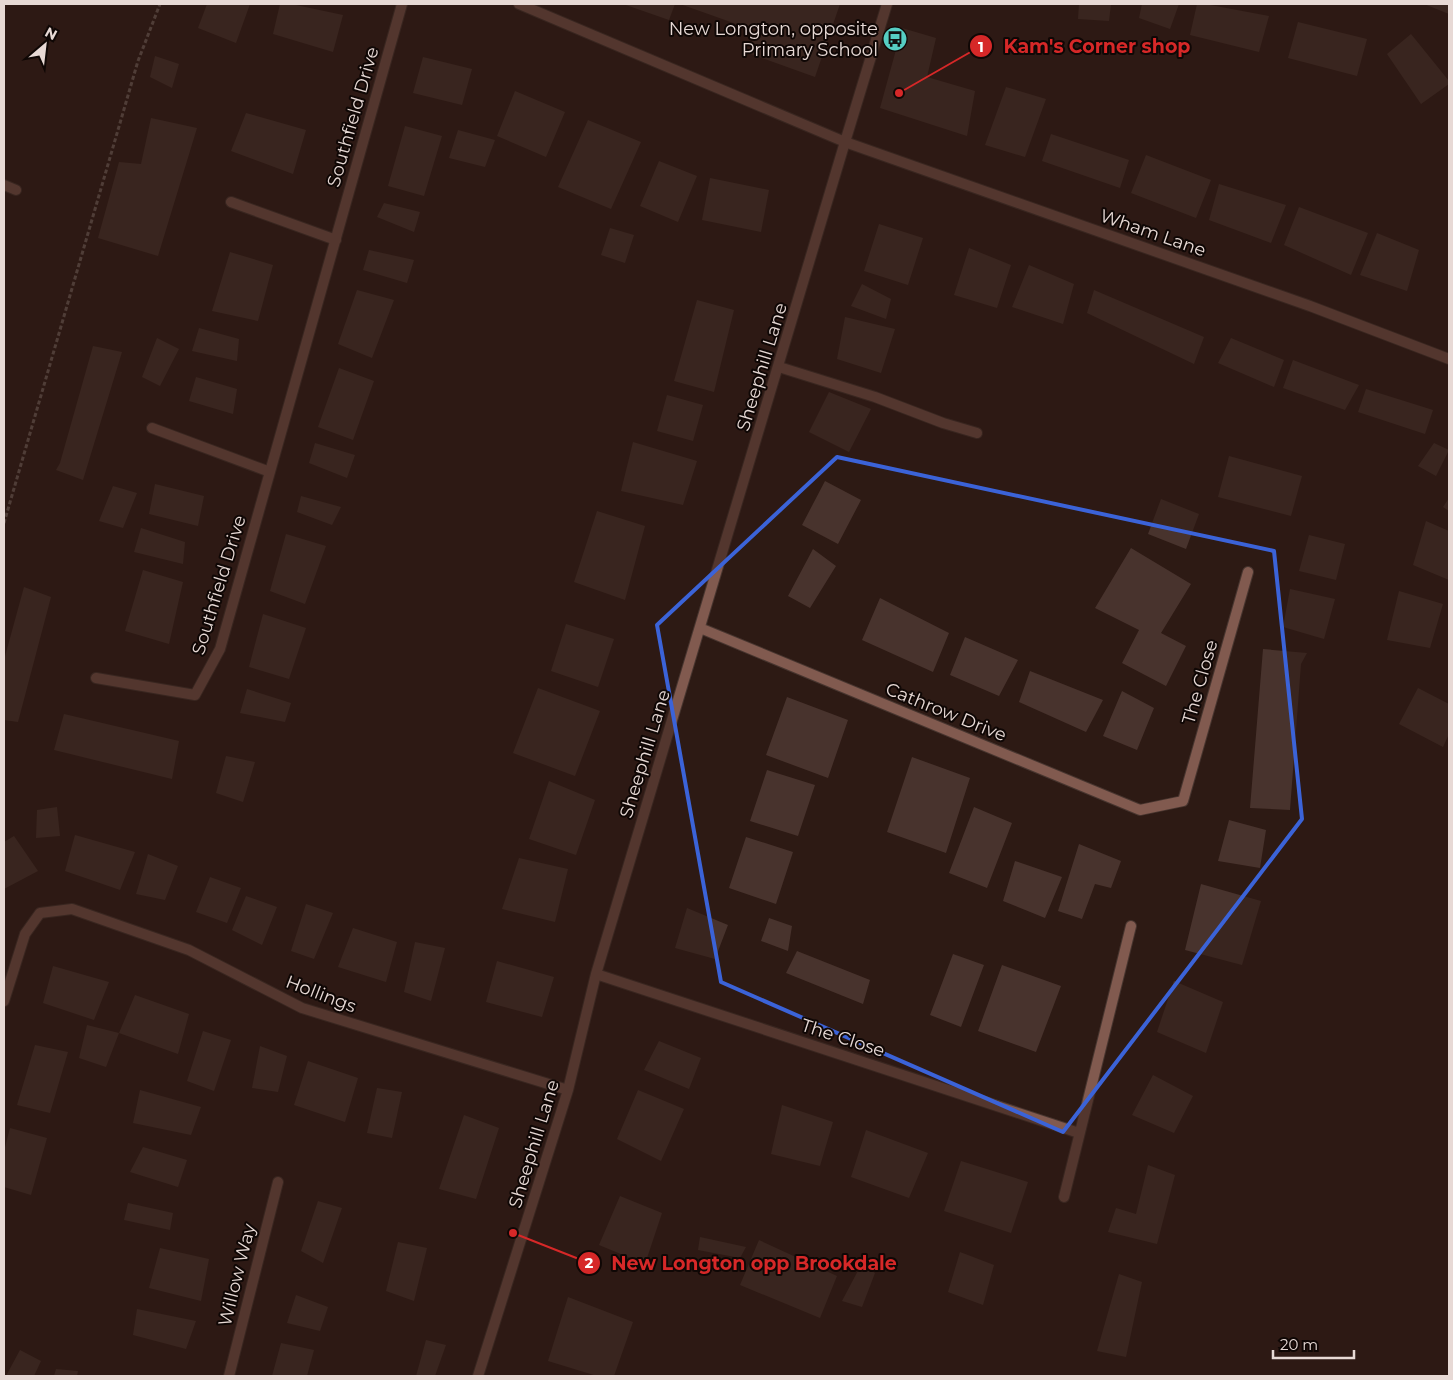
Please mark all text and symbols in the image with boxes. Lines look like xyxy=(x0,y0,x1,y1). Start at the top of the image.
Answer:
place label: New Longton, opposite Primary School xyxy=(669,18,878,61)
north arrow xyxy=(20,20,70,70)
text: N xyxy=(42,23,60,44)
bus stop icon: New Longton, opposite Primary School xyxy=(882,26,908,52)
callout: Kam's Corner shop xyxy=(969,29,1201,63)
text: Kam's Corner shop xyxy=(1004,35,1190,58)
text: 1 xyxy=(978,37,984,56)
street label: Southfield Drive xyxy=(322,44,384,190)
street label: Wham Lane xyxy=(1097,205,1209,261)
street label: Sheephill Lane xyxy=(732,300,792,434)
street label: Southfield Drive xyxy=(187,512,251,657)
street label: The Close xyxy=(1177,637,1223,727)
street label: Cathrow Drive xyxy=(882,678,1010,746)
street label: Sheephill Lane xyxy=(615,687,675,821)
street label: Hollings xyxy=(283,971,360,1018)
street label: The Close xyxy=(798,1014,888,1062)
street label: Sheephill Lane xyxy=(504,1077,564,1211)
street label: Willow Way xyxy=(214,1221,260,1329)
callout: New Longton opp Brookdale xyxy=(576,1246,907,1280)
text: New Longton opp Brookdale xyxy=(611,1252,897,1275)
text: 2 xyxy=(585,1253,594,1272)
scale bar xyxy=(1273,1328,1354,1360)
text: 20 m xyxy=(1280,1335,1318,1354)

